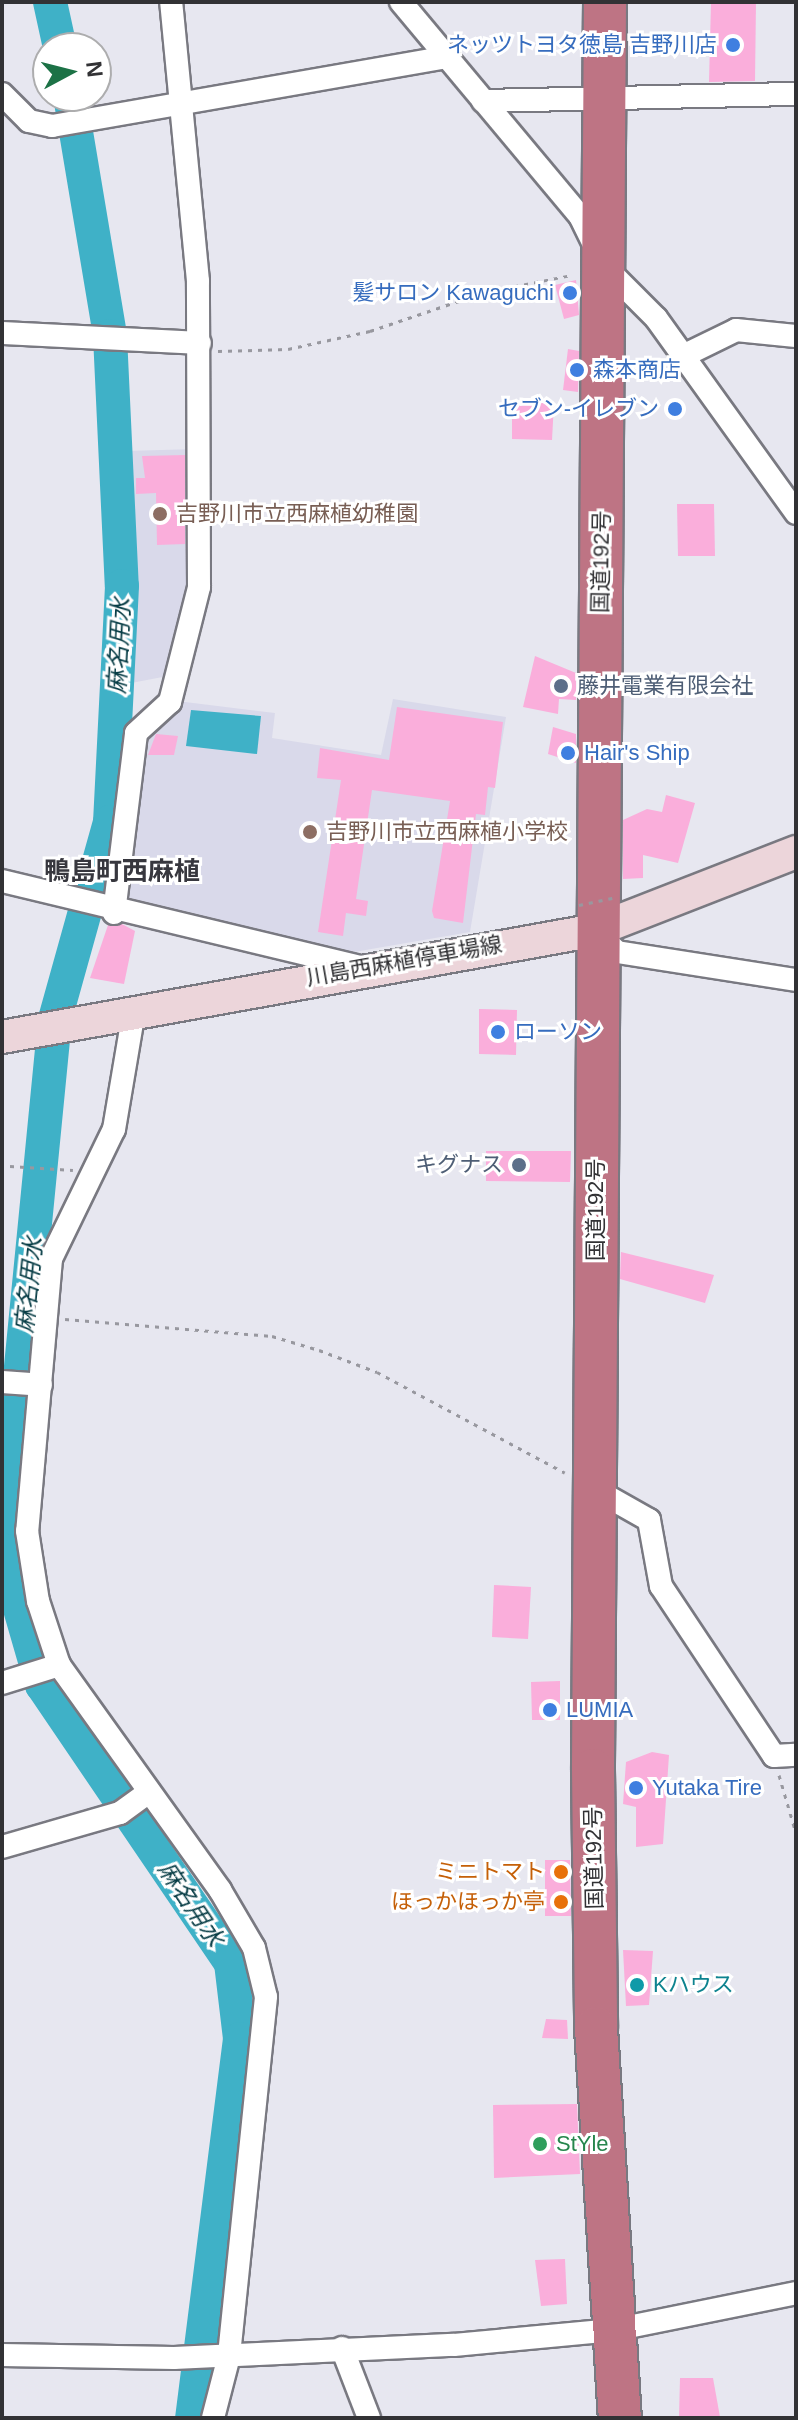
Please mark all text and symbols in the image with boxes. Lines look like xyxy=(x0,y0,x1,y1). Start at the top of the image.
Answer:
north arrow xyxy=(32,32,112,112)
place label: ネッツトヨタ徳島 吉野川店 xyxy=(447,32,717,58)
marker: ネッツトヨタ徳島 吉野川店 xyxy=(724,36,742,54)
text: N xyxy=(81,60,108,79)
place label: 髪サロン Kawaguchi xyxy=(352,280,554,306)
marker: 髪サロン Kawaguchi xyxy=(561,284,579,302)
place label: 森本商店 xyxy=(593,357,681,383)
marker: 森本商店 xyxy=(568,361,586,379)
place label: セブン-イレブン xyxy=(498,396,659,422)
marker: セブン-イレブン xyxy=(666,400,684,418)
place label: 吉野川市立西麻植幼稚園 xyxy=(176,501,418,527)
marker: 吉野川市立西麻植幼稚園 xyxy=(151,505,169,523)
street label: 国道192号 xyxy=(587,510,615,614)
water label: 麻名用水 xyxy=(102,597,136,695)
place label: 藤井電業有限会社 xyxy=(577,673,753,699)
marker: 藤井電業有限会社 xyxy=(552,677,570,695)
place label: Hair's Ship xyxy=(584,740,690,766)
marker: Hair's Ship xyxy=(559,744,577,762)
place label: 吉野川市立西麻植小学校 xyxy=(326,819,568,845)
marker: 吉野川市立西麻植小学校 xyxy=(301,823,319,841)
district label: 鴨島町西麻植 xyxy=(44,856,200,888)
street label: 川島西麻植停車場線 xyxy=(304,931,504,991)
place label: ローソン xyxy=(514,1019,602,1045)
marker: ローソン xyxy=(489,1023,507,1041)
place label: キグナス xyxy=(415,1152,503,1178)
marker: キグナス xyxy=(510,1156,528,1174)
street label: 国道192号 xyxy=(583,1159,609,1261)
water label: 麻名用水 xyxy=(10,1236,48,1334)
place label: LUMIA xyxy=(566,1697,633,1723)
marker: LUMIA xyxy=(541,1701,559,1719)
place label: Yutaka Tire xyxy=(652,1775,762,1801)
marker: Yutaka Tire xyxy=(627,1779,645,1797)
street label: 国道192号 xyxy=(580,1806,608,1910)
water label: 麻名用水 xyxy=(152,1856,230,1952)
place label: ミニトマト xyxy=(435,1859,545,1885)
marker: ミニトマト xyxy=(552,1863,570,1881)
place label: ほっかほっか亭 xyxy=(391,1889,545,1915)
marker: ほっかほっか亭 xyxy=(552,1893,570,1911)
place label: Kハウス xyxy=(653,1972,734,1998)
marker: Kハウス xyxy=(628,1976,646,1994)
place label: StYle xyxy=(556,2131,609,2157)
marker: StYle xyxy=(531,2135,549,2153)

